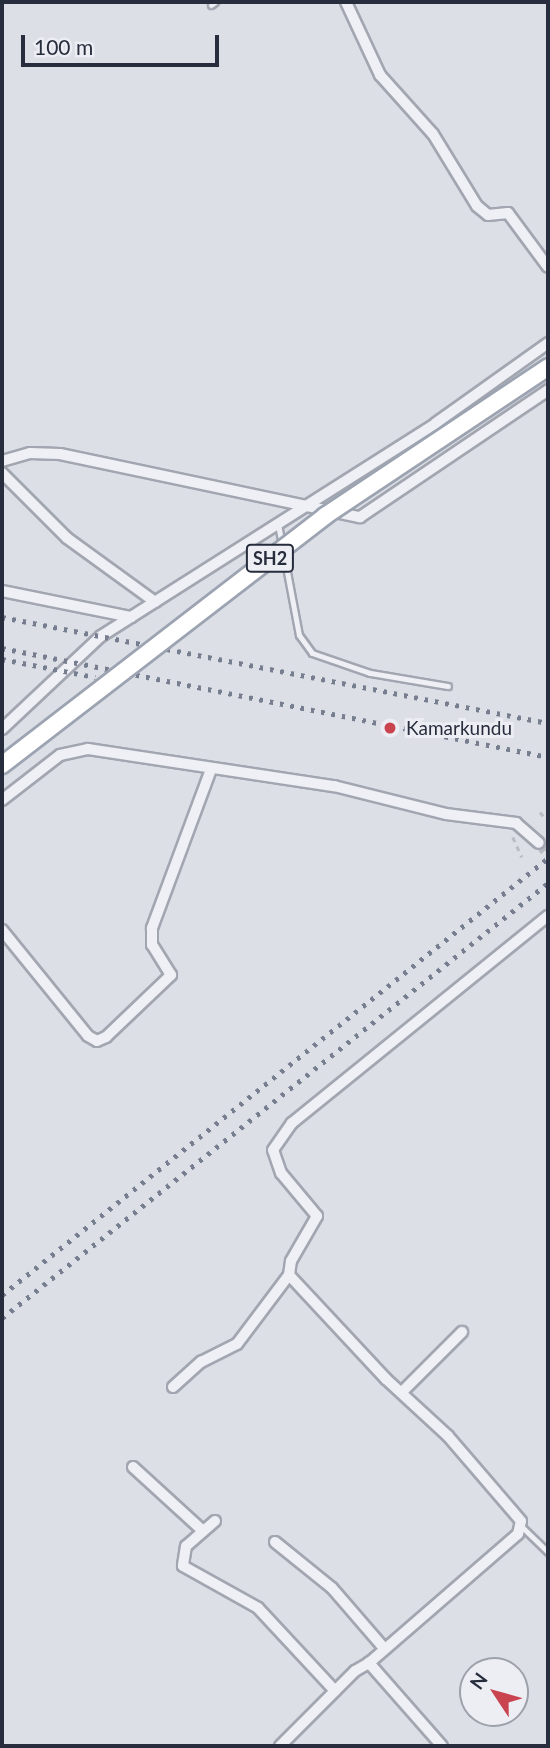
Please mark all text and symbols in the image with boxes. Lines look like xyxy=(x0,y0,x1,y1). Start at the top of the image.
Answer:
scale bar xyxy=(24,21,222,65)
text: 100 m xyxy=(34,34,93,59)
road number: SH2 xyxy=(246,544,294,572)
place label: Kamarkundu xyxy=(406,717,512,739)
marker: Kamarkundu xyxy=(380,718,400,738)
north arrow xyxy=(459,1657,529,1727)
text: N xyxy=(465,1668,492,1693)

